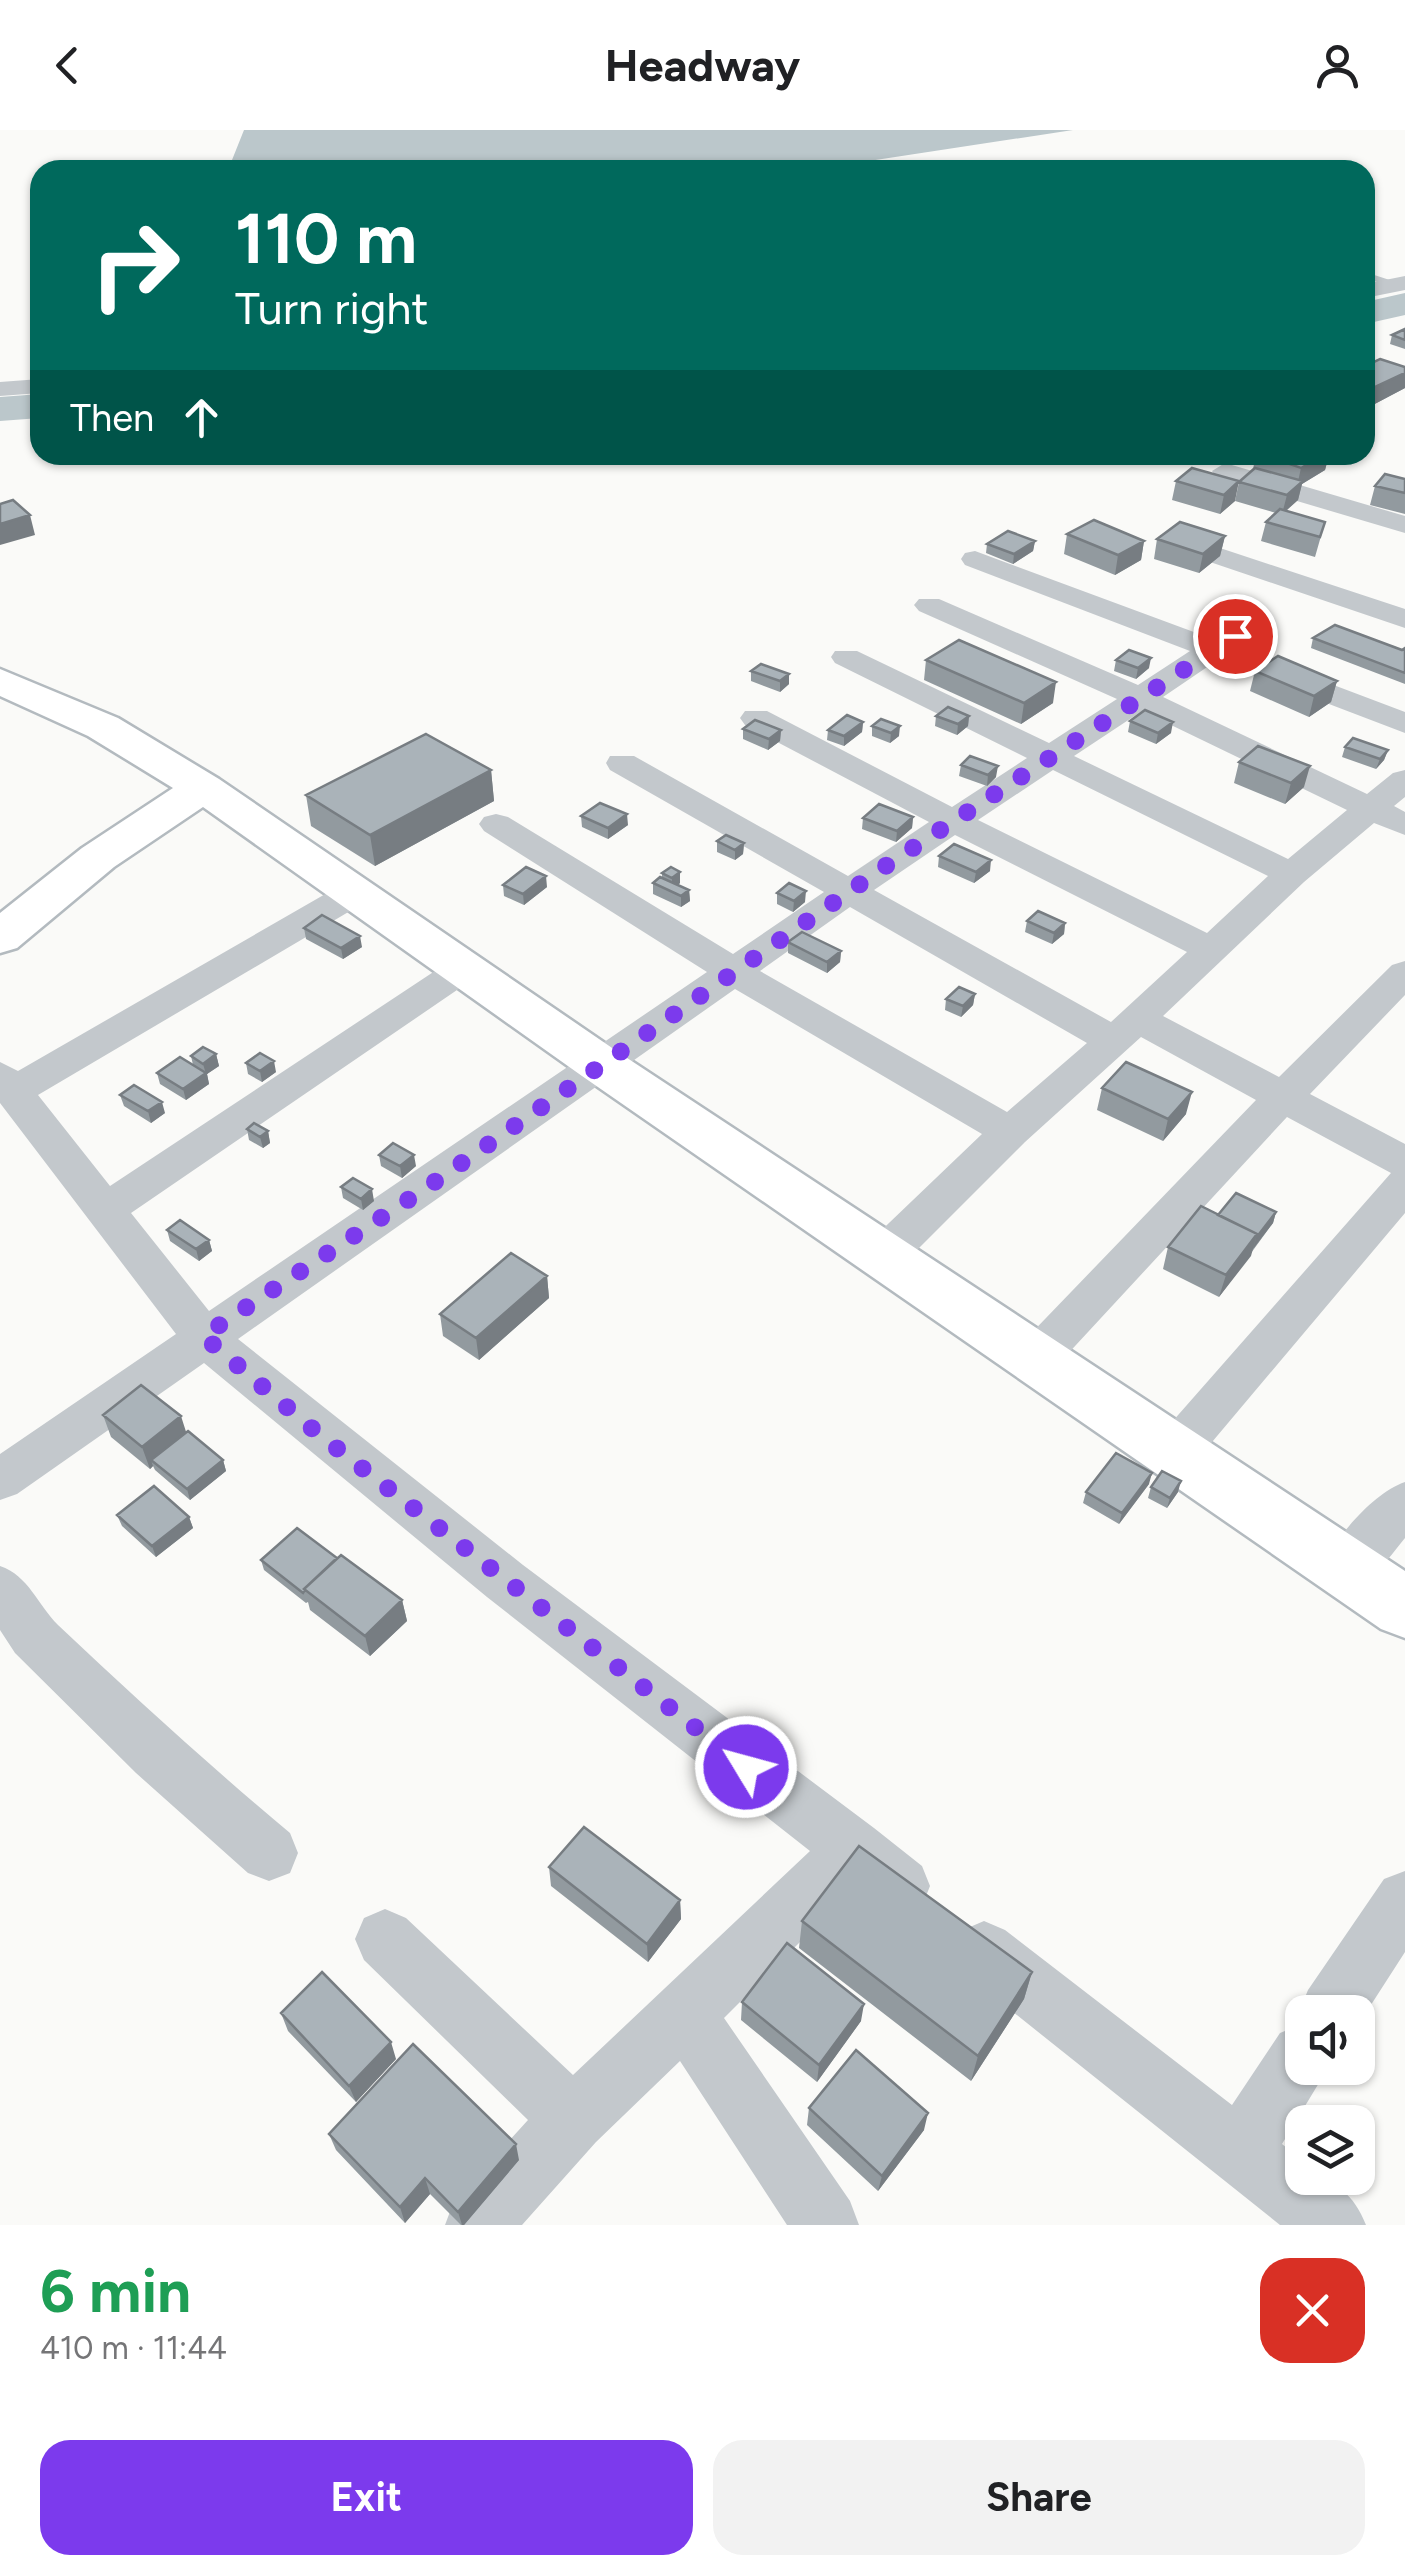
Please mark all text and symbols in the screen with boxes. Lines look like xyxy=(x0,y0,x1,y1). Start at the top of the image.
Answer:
icon: back xyxy=(40,38,95,93)
text: Headway xyxy=(605,38,800,92)
icon: person xyxy=(1310,38,1365,93)
text: 110 m xyxy=(235,196,417,281)
icon: right xyxy=(70,200,200,330)
text: Turn right xyxy=(235,281,428,335)
icon: ahead xyxy=(174,390,229,445)
text: Then xyxy=(70,395,154,441)
pin xyxy=(1193,594,1278,679)
icon: arrive xyxy=(1208,609,1263,664)
position arrow xyxy=(694,1715,798,1819)
map controls xyxy=(1285,1995,1375,2195)
button: sound xyxy=(1285,1995,1375,2085)
button: layers xyxy=(1285,2105,1375,2195)
text: 6 min xyxy=(40,2255,191,2327)
button: close xyxy=(1260,2258,1365,2363)
text: 410 m · 11:44 xyxy=(40,2329,227,2367)
button: Exit xyxy=(40,2440,693,2555)
button: Share xyxy=(713,2440,1365,2555)

